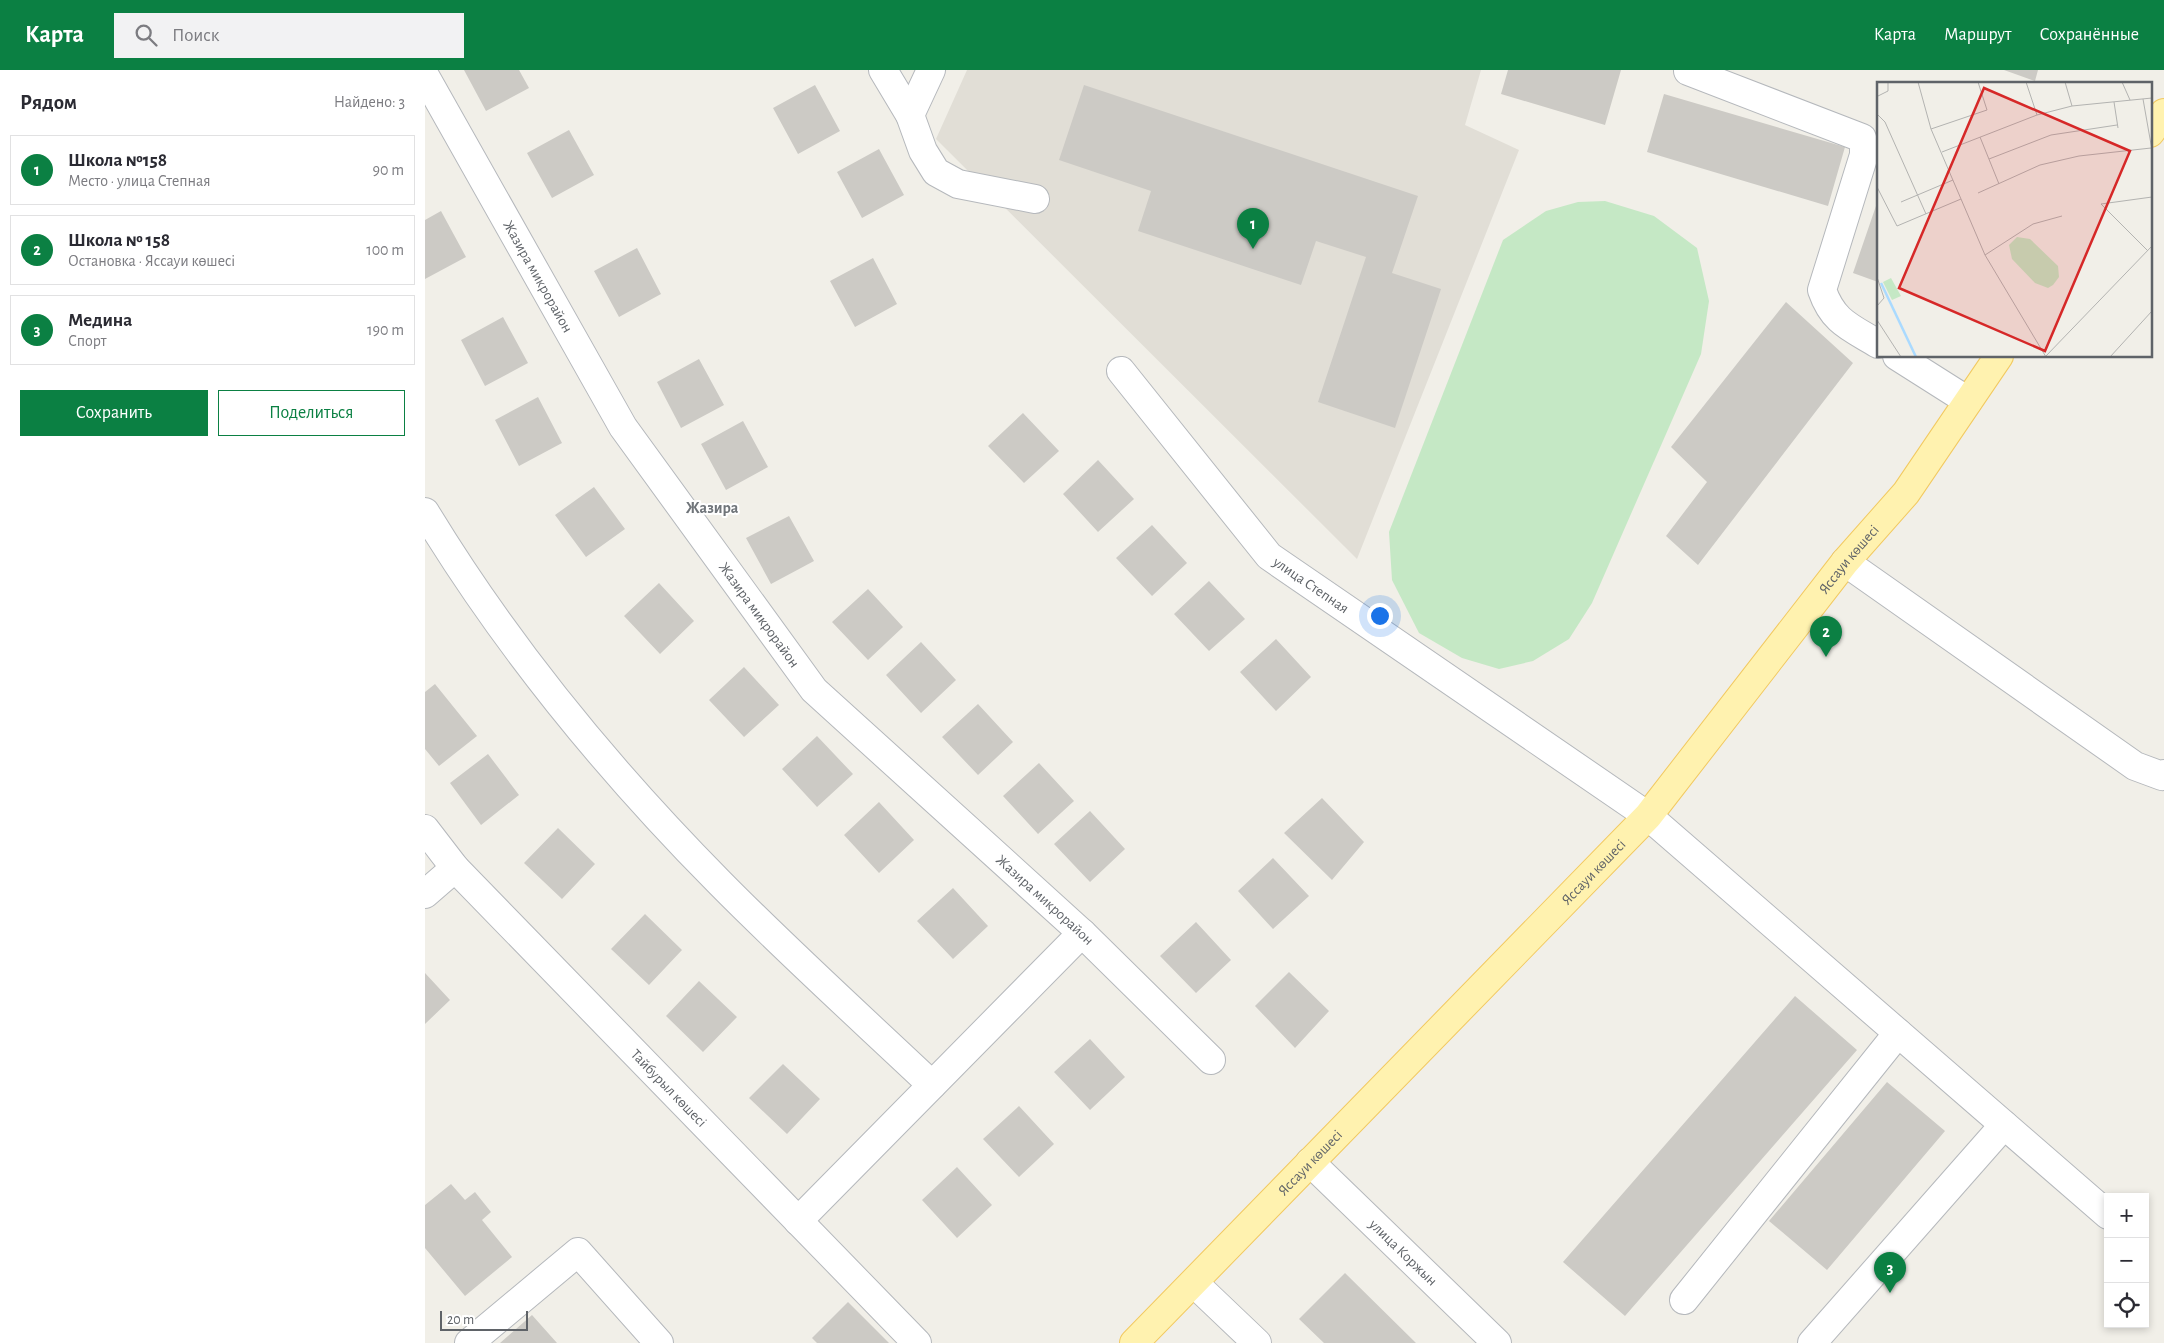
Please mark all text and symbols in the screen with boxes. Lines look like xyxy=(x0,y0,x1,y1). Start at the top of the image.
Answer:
search box xyxy=(114,13,464,58)
icon: search xyxy=(132,21,160,49)
text: Карта xyxy=(25,23,84,47)
text: Поиск xyxy=(172,26,219,45)
text: Карта xyxy=(1874,26,1916,44)
text: Маршрут xyxy=(1944,26,2012,44)
text: Сохранённые xyxy=(2040,26,2139,44)
inset map xyxy=(1877,82,2151,358)
text: Рядом xyxy=(20,92,77,113)
text: Найдено: 3 xyxy=(334,94,405,110)
text: Школа №158 xyxy=(68,151,167,170)
text: 1 xyxy=(34,162,40,178)
text: 90 m xyxy=(373,162,404,178)
text: Место · улица Степная xyxy=(68,173,211,189)
pin: 1 xyxy=(1237,208,1269,249)
street label: Жазира микрорайон xyxy=(501,218,575,335)
text: Школа № 158 xyxy=(68,231,170,250)
text: 2 xyxy=(33,242,41,258)
text: 100 m xyxy=(366,242,404,258)
text: Остановка · Яссауи көшесі xyxy=(68,253,235,269)
text: Медина xyxy=(68,311,132,330)
text: 3 xyxy=(34,322,40,338)
text: 190 m xyxy=(367,322,404,338)
text: Спорт xyxy=(68,333,107,349)
button: Сохранить xyxy=(20,390,208,436)
button: Поделиться xyxy=(218,390,405,436)
district label: Жазира xyxy=(686,500,739,516)
street label: Яссауи көшесі xyxy=(1816,522,1882,597)
street label: улица Степная xyxy=(1270,553,1352,616)
street label: Жазира микрорайон xyxy=(716,559,802,670)
your location xyxy=(1367,603,1393,629)
pin: 2 xyxy=(1810,616,1842,657)
street label: Яссауи көшесі xyxy=(1558,836,1628,908)
street label: Жазира микрорайон xyxy=(993,852,1097,948)
street label: Тайбурыл көшесі xyxy=(628,1046,710,1130)
street label: Яссауи көшесі xyxy=(1275,1127,1345,1198)
map controls xyxy=(2104,1193,2149,1328)
button: + xyxy=(2104,1193,2149,1238)
street label: улица Коржын xyxy=(1366,1216,1440,1288)
button: − xyxy=(2104,1238,2149,1283)
pin: 3 xyxy=(1874,1252,1906,1293)
button: locate xyxy=(2104,1283,2149,1328)
scale bar xyxy=(440,1308,527,1331)
text: 20 m xyxy=(447,1313,474,1327)

